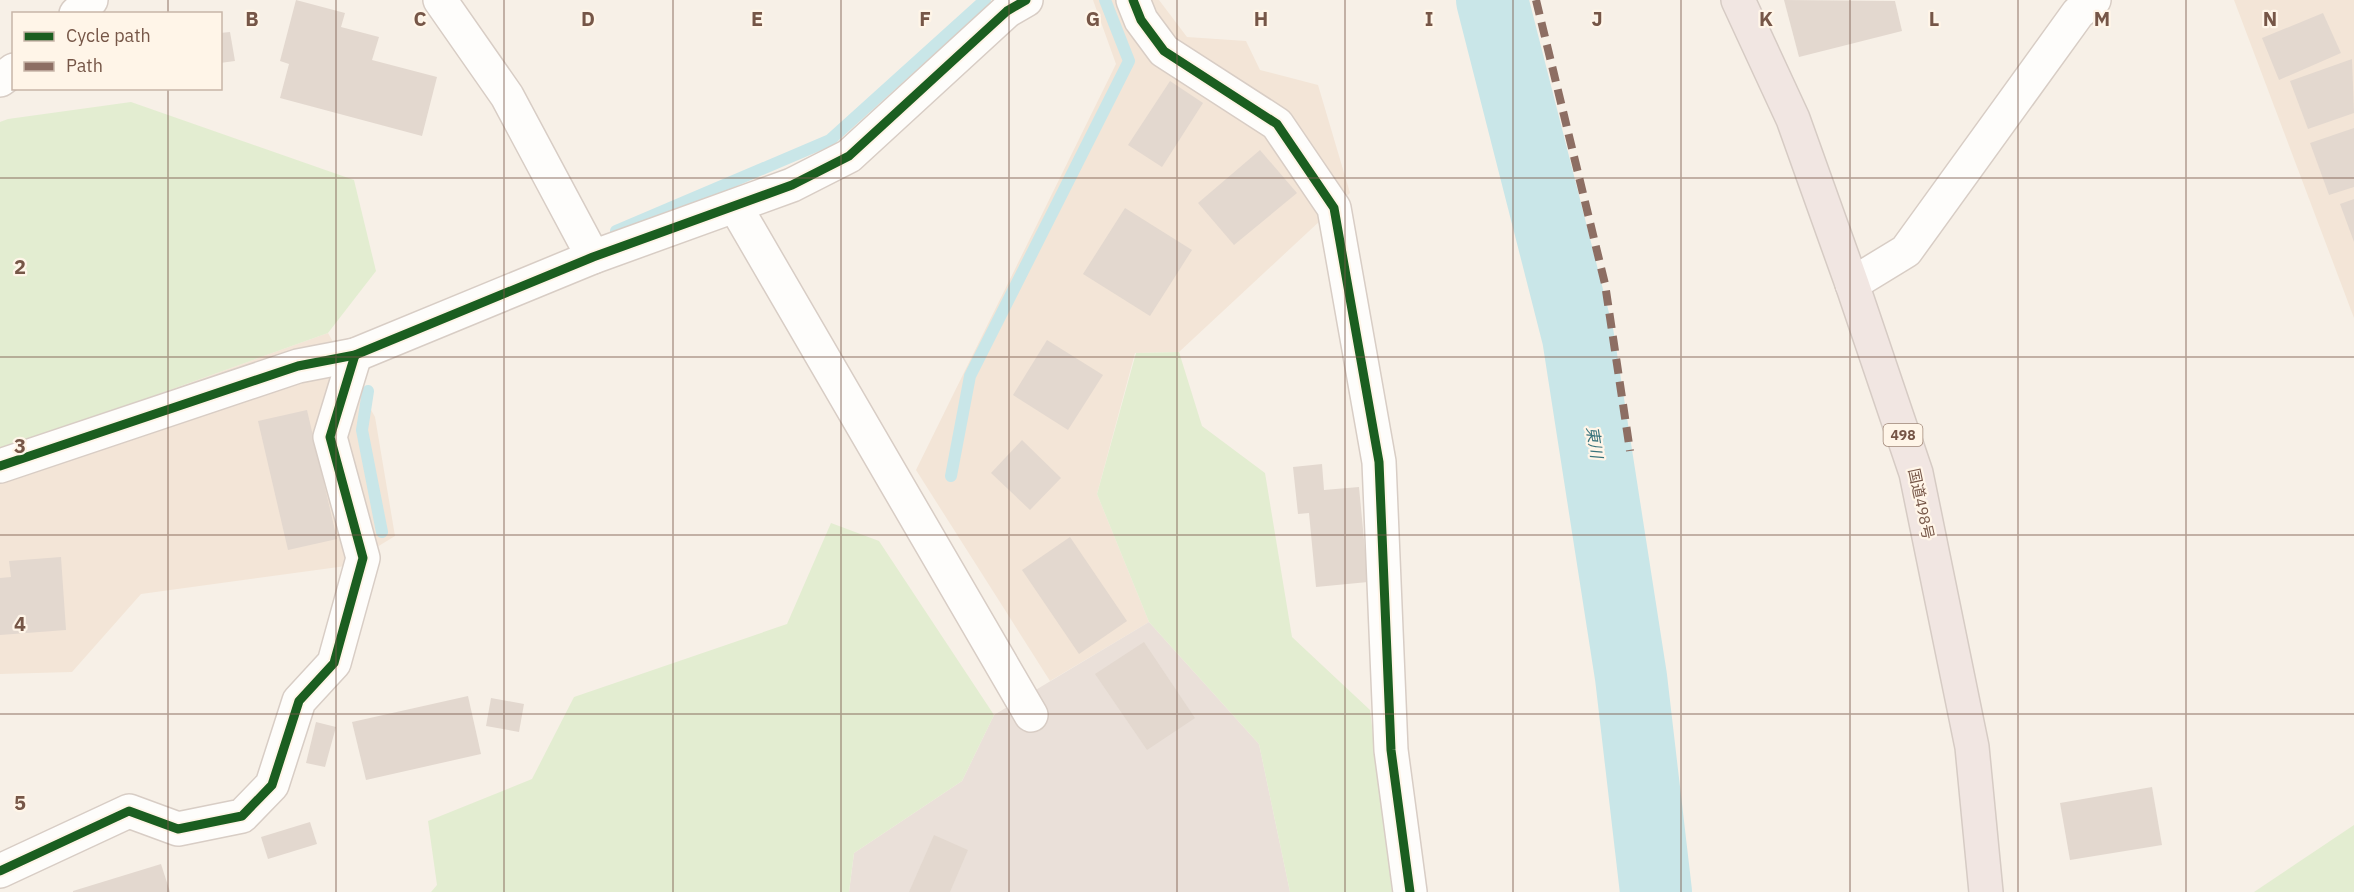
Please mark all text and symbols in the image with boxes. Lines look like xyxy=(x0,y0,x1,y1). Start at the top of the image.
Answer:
text: B xyxy=(245,5,259,32)
text: C xyxy=(413,5,427,32)
text: D xyxy=(581,5,595,32)
text: E xyxy=(751,5,763,32)
text: F xyxy=(919,5,931,32)
text: G xyxy=(1086,5,1100,32)
text: H xyxy=(1254,5,1268,32)
text: I xyxy=(1425,5,1433,32)
text: J xyxy=(1591,5,1603,32)
text: K xyxy=(1759,5,1773,32)
text: L xyxy=(1929,5,1939,32)
text: M xyxy=(2094,5,2110,32)
text: N xyxy=(2263,5,2277,32)
legend xyxy=(12,12,222,90)
text: Cycle path xyxy=(66,24,151,47)
text: Path xyxy=(66,54,103,77)
text: 2 xyxy=(14,253,26,280)
road number: 498 xyxy=(1884,424,1922,446)
water label: 東川 xyxy=(1583,425,1608,461)
text: 3 xyxy=(14,432,26,459)
street label: 国道498号 xyxy=(1905,467,1938,541)
text: 4 xyxy=(14,610,26,637)
text: 5 xyxy=(14,789,26,816)

